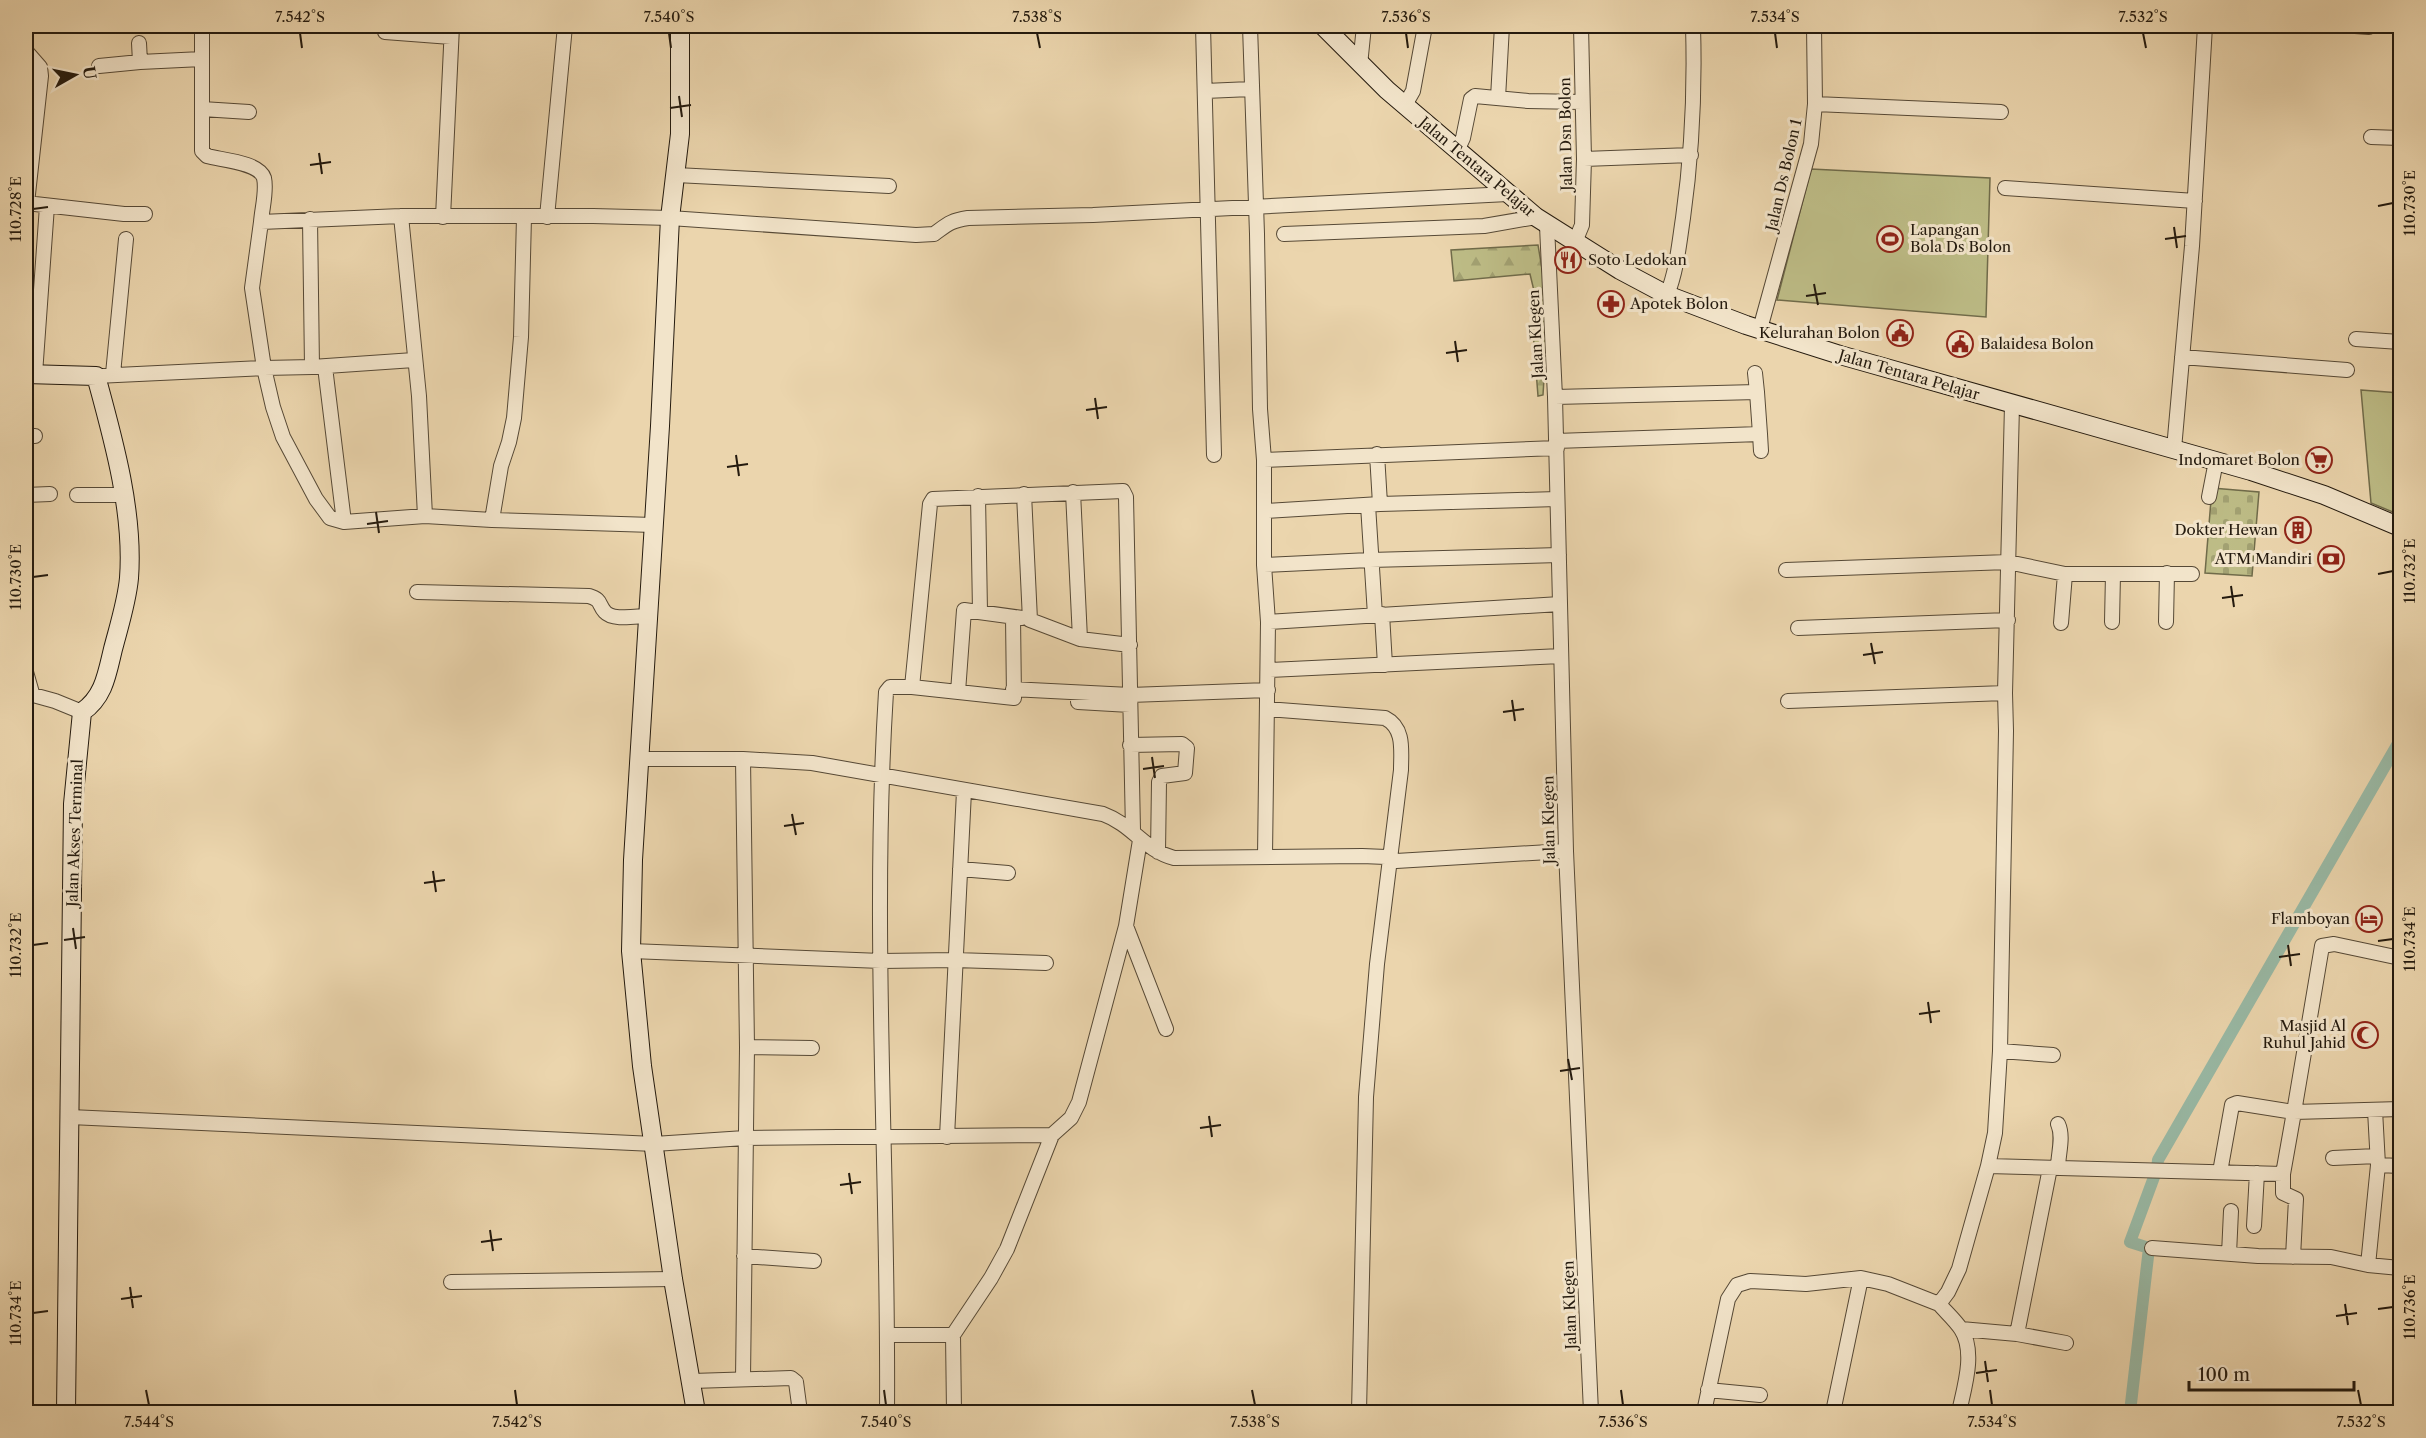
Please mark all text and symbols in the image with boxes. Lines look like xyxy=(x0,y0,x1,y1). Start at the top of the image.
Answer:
text: 7.542°S xyxy=(275,7,325,26)
text: 7.540°S xyxy=(644,7,694,26)
text: 7.538°S xyxy=(1012,7,1062,26)
text: 7.536°S xyxy=(1381,7,1431,26)
text: 7.534°S xyxy=(1750,7,1800,26)
text: 7.532°S xyxy=(2118,7,2168,26)
north arrow xyxy=(45,45,105,105)
text: U xyxy=(79,65,101,81)
street label: Jalan Dsn Bolon xyxy=(1555,76,1576,193)
street label: Jalan Tentara Pelajar xyxy=(1414,111,1540,221)
street label: Jalan Ds Bolon 1 xyxy=(1761,116,1806,235)
text: 110.730°E xyxy=(2400,170,2419,236)
text: 110.728°E xyxy=(6,176,25,242)
place label: Lapangan Bola Ds Bolon xyxy=(1910,220,2012,256)
sports icon: Lapangan Bola Ds Bolon xyxy=(1875,224,1905,254)
restaurant icon: Soto Ledokan xyxy=(1553,245,1583,275)
place label: Soto Ledokan xyxy=(1588,250,1688,269)
street label: Jalan Klegen xyxy=(1524,289,1547,381)
pharmacy icon: Apotek Bolon xyxy=(1596,289,1626,319)
place label: Apotek Bolon xyxy=(1629,294,1729,313)
public building icon: Kelurahan Bolon xyxy=(1885,318,1915,348)
place label: Kelurahan Bolon xyxy=(1759,323,1881,342)
public building icon: Balaidesa Bolon xyxy=(1945,329,1975,359)
place label: Balaidesa Bolon xyxy=(1980,334,2094,353)
street label: Jalan Tentara Pelajar xyxy=(1834,345,1983,404)
supermarket icon: Indomaret Bolon xyxy=(2304,445,2334,475)
place label: Indomaret Bolon xyxy=(2178,450,2301,469)
building icon: Dokter Hewan xyxy=(2283,515,2313,545)
place label: Dokter Hewan xyxy=(2174,520,2279,539)
text: 110.732°E xyxy=(2400,538,2419,604)
text: 110.730°E xyxy=(6,544,25,610)
bank icon: ATM Mandiri xyxy=(2316,544,2346,574)
place label: ATM Mandiri xyxy=(2214,549,2312,568)
street label: Jalan Akses Terminal xyxy=(62,758,87,909)
street label: Jalan Klegen xyxy=(1538,775,1559,867)
hotel icon: Flamboyan xyxy=(2354,904,2384,934)
text: 110.734°E xyxy=(2400,906,2419,972)
place label: Flamboyan xyxy=(2271,909,2351,928)
text: 110.732°E xyxy=(6,912,25,978)
place label: Masjid Al Ruhul Jahid xyxy=(2263,1016,2347,1052)
mosque icon: Masjid Al Ruhul Jahid xyxy=(2350,1020,2380,1050)
street label: Jalan Klegen xyxy=(1558,1260,1581,1352)
text: 110.736°E xyxy=(2400,1274,2419,1340)
text: 110.734°E xyxy=(6,1280,25,1346)
scale bar xyxy=(2189,1354,2354,1392)
text: 100 m xyxy=(2198,1364,2250,1386)
text: 7.544°S xyxy=(124,1412,174,1431)
text: 7.542°S xyxy=(492,1412,542,1431)
text: 7.540°S xyxy=(861,1412,911,1431)
text: 7.538°S xyxy=(1230,1412,1280,1431)
text: 7.536°S xyxy=(1598,1412,1648,1431)
text: 7.534°S xyxy=(1967,1412,2017,1431)
text: 7.532°S xyxy=(2336,1412,2386,1431)

